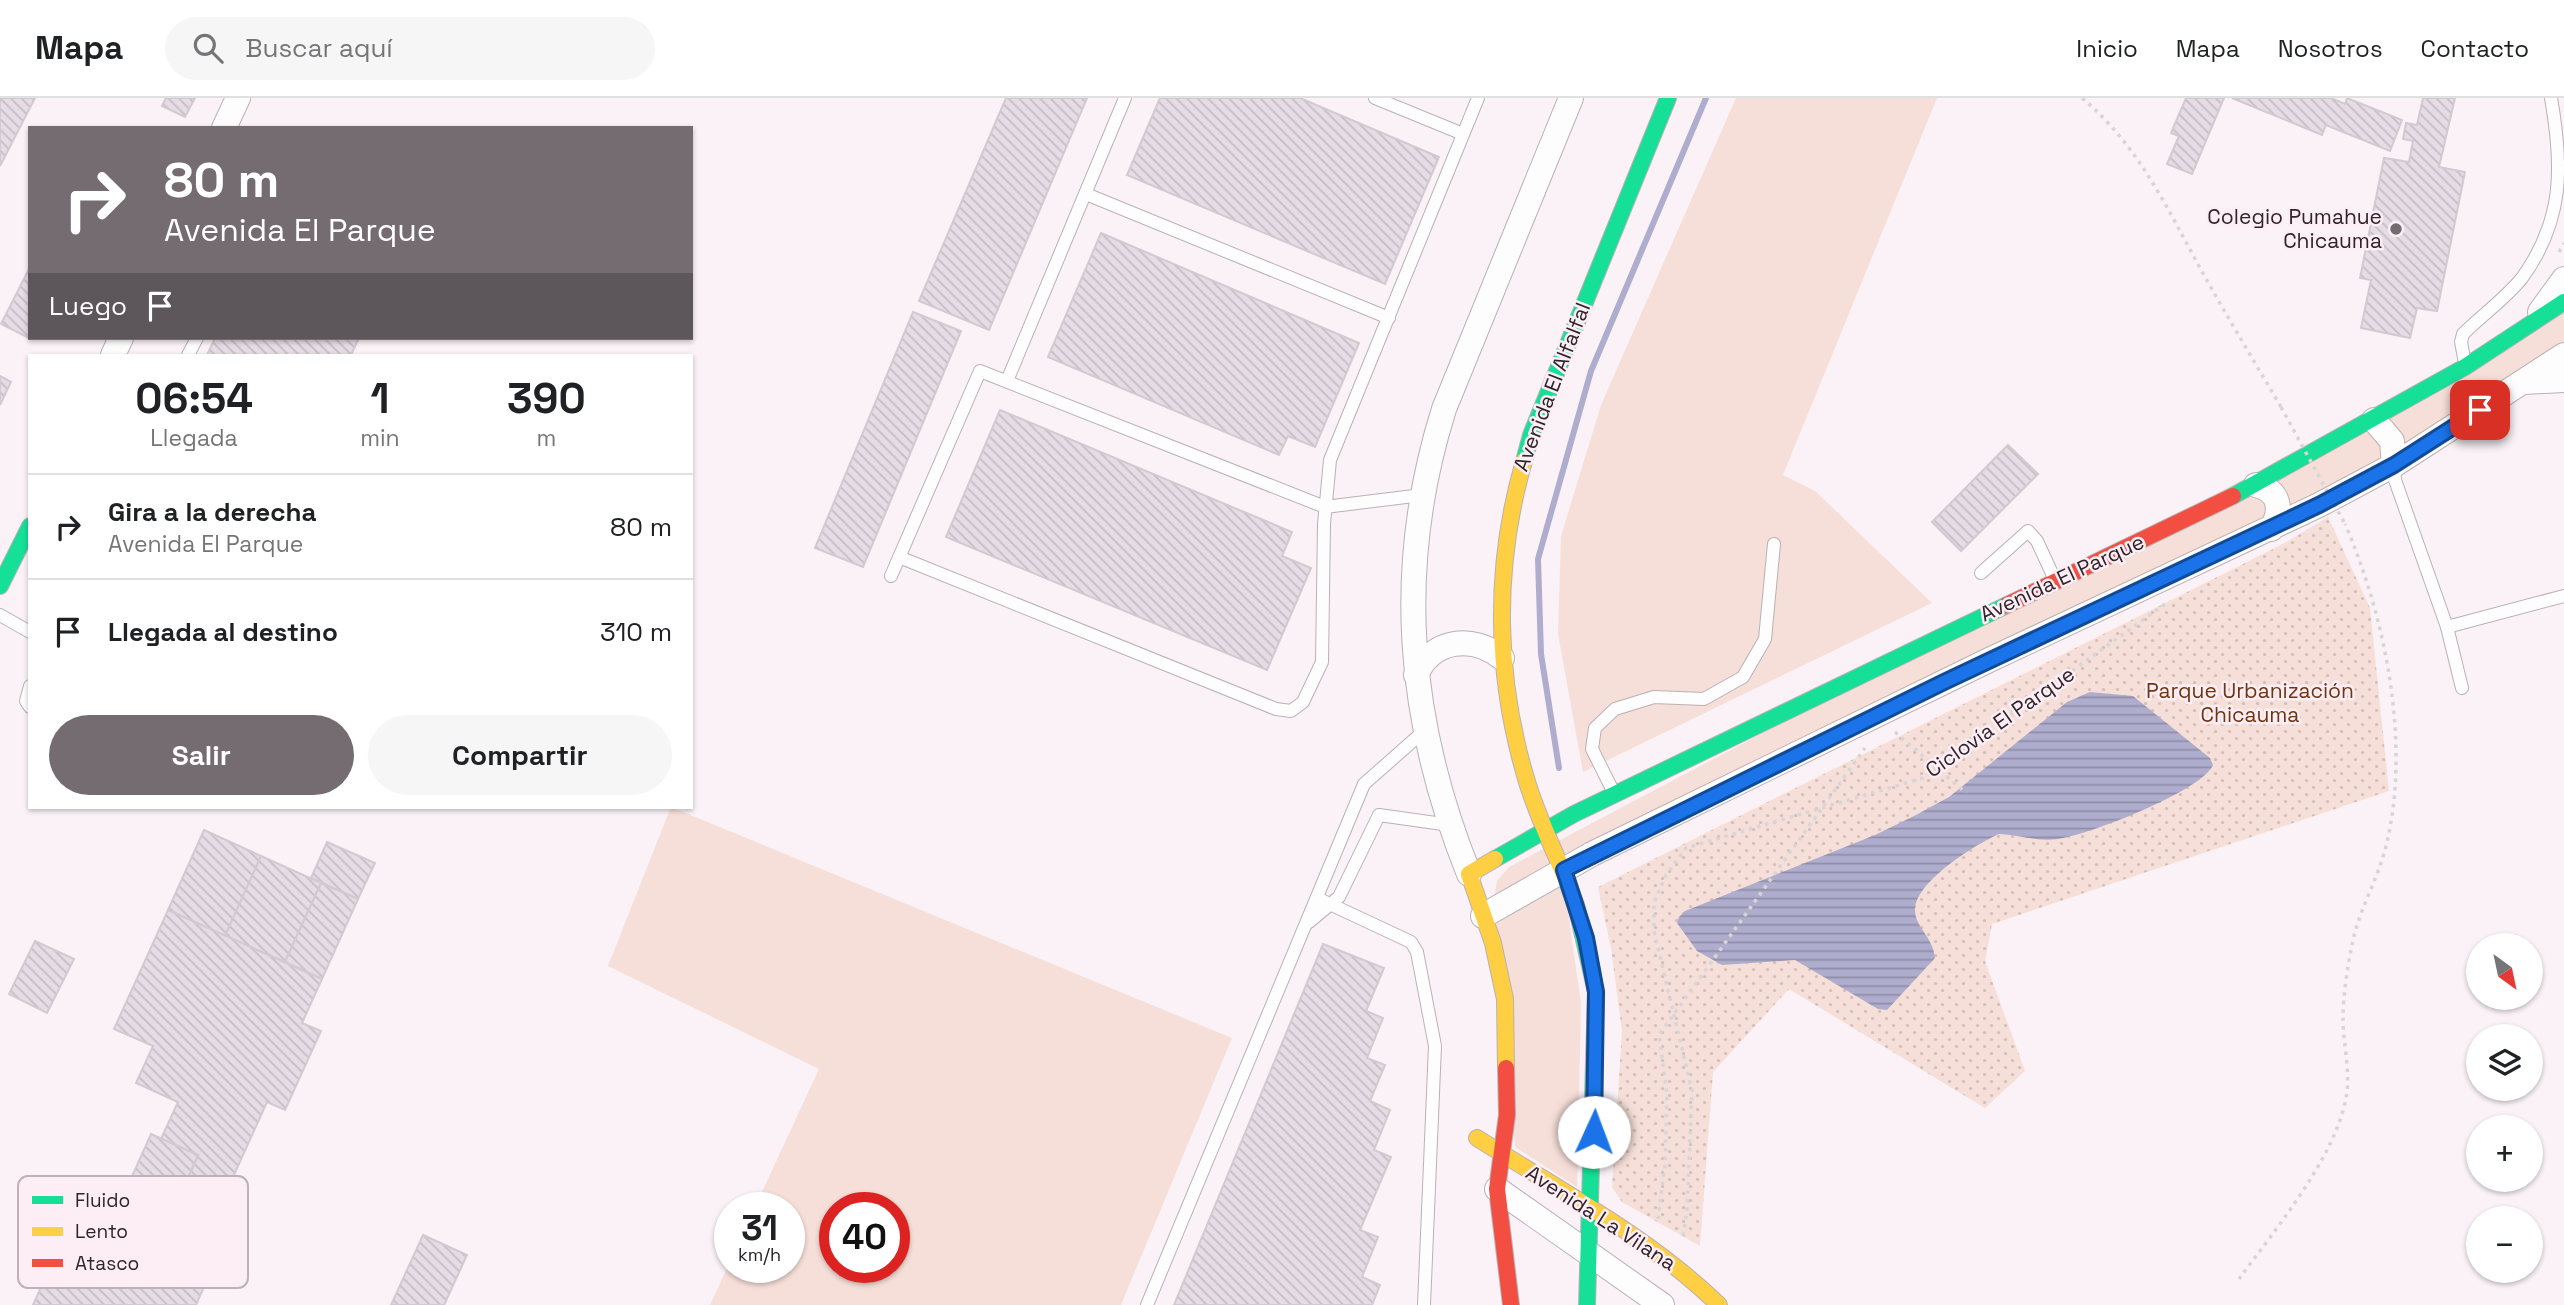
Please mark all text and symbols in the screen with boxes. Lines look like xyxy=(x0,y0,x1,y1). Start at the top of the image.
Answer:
search box xyxy=(165,17,655,80)
text: Mapa xyxy=(35,27,123,69)
icon: search xyxy=(189,29,227,67)
text: Buscar aquí xyxy=(245,31,393,65)
text: Inicio xyxy=(2076,33,2138,64)
text: Mapa xyxy=(2176,33,2240,64)
text: Nosotros xyxy=(2278,33,2383,64)
text: Contacto xyxy=(2421,33,2529,64)
text: 80 m xyxy=(164,149,279,211)
icon: right xyxy=(49,154,140,245)
place label: Colegio Pumahue Chicauma xyxy=(2207,203,2382,254)
text: Avenida El Parque xyxy=(164,210,436,250)
marker: Colegio Pumahue Chicauma xyxy=(2388,221,2404,237)
icon: arrive xyxy=(141,287,179,325)
text: Luego xyxy=(49,289,127,323)
street label: Avenida El Alfalfal xyxy=(1507,299,1596,475)
text: 06:54 xyxy=(135,372,253,425)
text: 1 xyxy=(370,372,389,425)
text: 390 xyxy=(507,372,586,425)
pin xyxy=(2450,380,2510,440)
icon: arrive xyxy=(2461,391,2499,429)
text: Llegada xyxy=(150,423,238,453)
text: min xyxy=(360,423,400,453)
text: m xyxy=(536,423,556,453)
text: Gira a la derecha xyxy=(108,495,317,529)
icon: right xyxy=(49,508,87,546)
text: 80 m xyxy=(610,510,672,544)
street label: Avenida El Parque xyxy=(1975,528,2148,627)
text: Avenida El Parque xyxy=(108,529,303,559)
icon: arrive xyxy=(49,613,87,651)
text: Llegada al destino xyxy=(108,615,338,649)
text: 310 m xyxy=(600,615,672,649)
street label: Ciclovía El Parque xyxy=(1920,660,2080,783)
park label: Parque Urbanización Chicauma xyxy=(2146,677,2354,728)
button: Salir xyxy=(49,715,354,795)
button: Compartir xyxy=(368,715,672,795)
north arrow xyxy=(2466,933,2543,1010)
map controls xyxy=(2466,933,2543,1283)
button: layers xyxy=(2466,1024,2543,1101)
position arrow xyxy=(1557,1095,1631,1169)
button: + xyxy=(2466,1115,2543,1192)
street label: Avenida La Vilana xyxy=(1521,1159,1682,1276)
legend xyxy=(18,1176,248,1288)
text: Fluido xyxy=(75,1188,130,1213)
speed limit sign: 40 xyxy=(819,1192,910,1283)
text: 31 xyxy=(741,1206,778,1250)
button: − xyxy=(2466,1206,2543,1283)
text: Lento xyxy=(75,1219,128,1244)
text: km/h xyxy=(738,1243,781,1266)
text: Atasco xyxy=(75,1251,139,1276)

